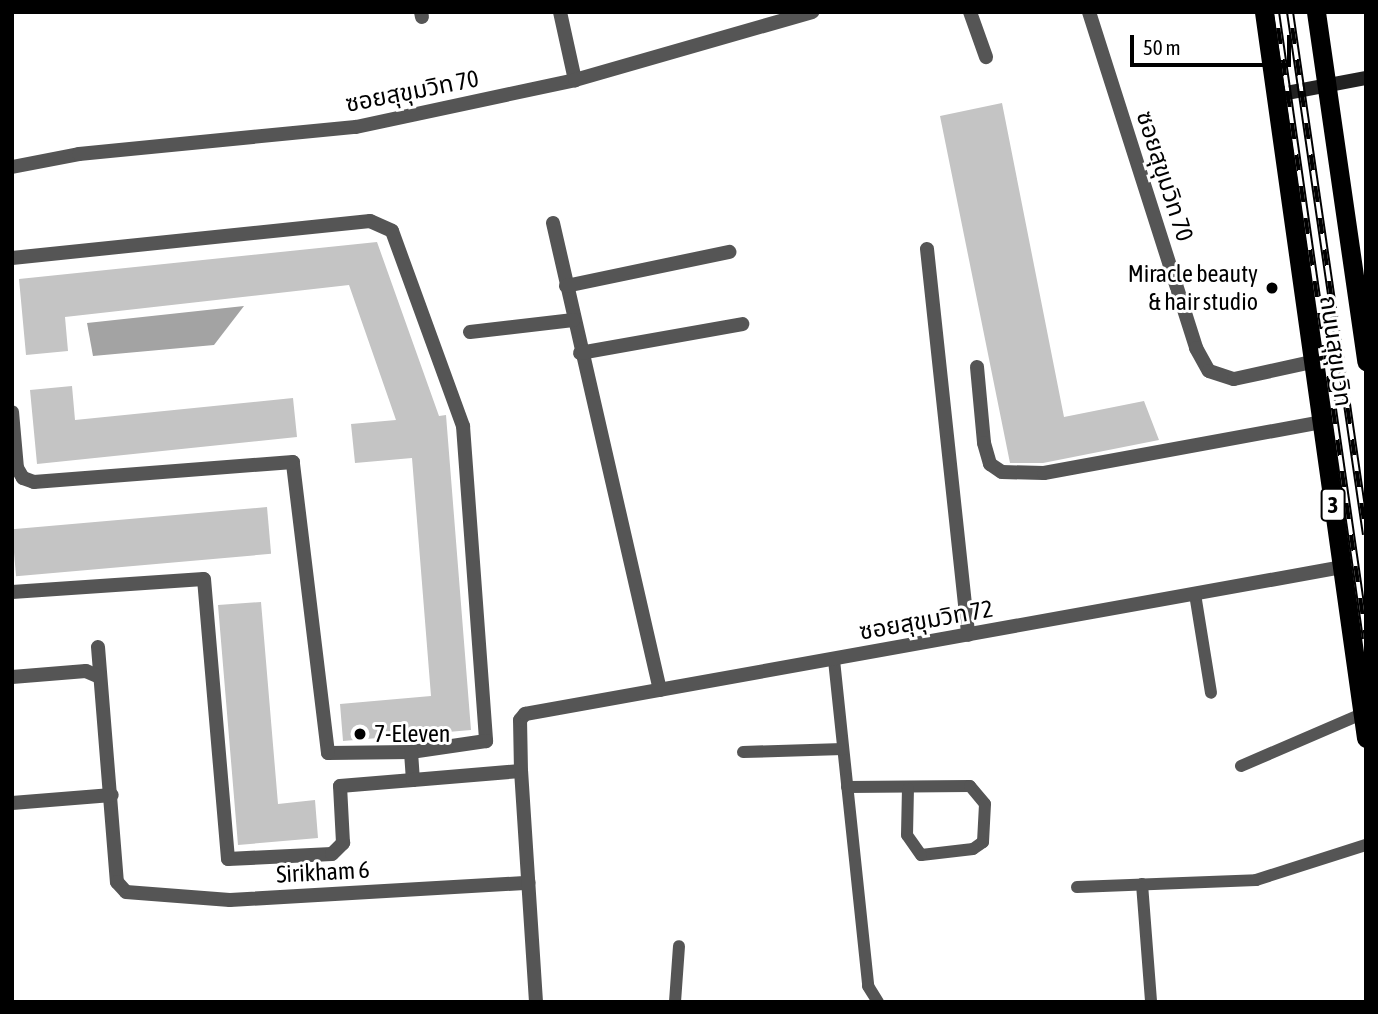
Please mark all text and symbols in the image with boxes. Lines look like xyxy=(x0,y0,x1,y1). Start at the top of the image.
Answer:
scale bar xyxy=(1133,21,1294,65)
text: 50 m xyxy=(1143,35,1181,59)
street label: ซอยสุขุมวิท 70 xyxy=(343,64,481,118)
street label: ซอยสุขุมวิท 70 xyxy=(1130,107,1200,245)
place label: Miracle beauty & hair studio xyxy=(1128,260,1258,316)
marker: Miracle beauty & hair studio xyxy=(1264,280,1280,296)
street label: ถนนสุขุมวิท xyxy=(1314,294,1358,408)
road number: 3 xyxy=(1319,485,1347,524)
street label: ซอยสุขุมวิท 72 xyxy=(857,594,995,646)
place label: 7-Eleven xyxy=(374,720,450,748)
marker: 7-Eleven xyxy=(352,726,368,742)
street label: Sirikham 6 xyxy=(276,855,370,889)

